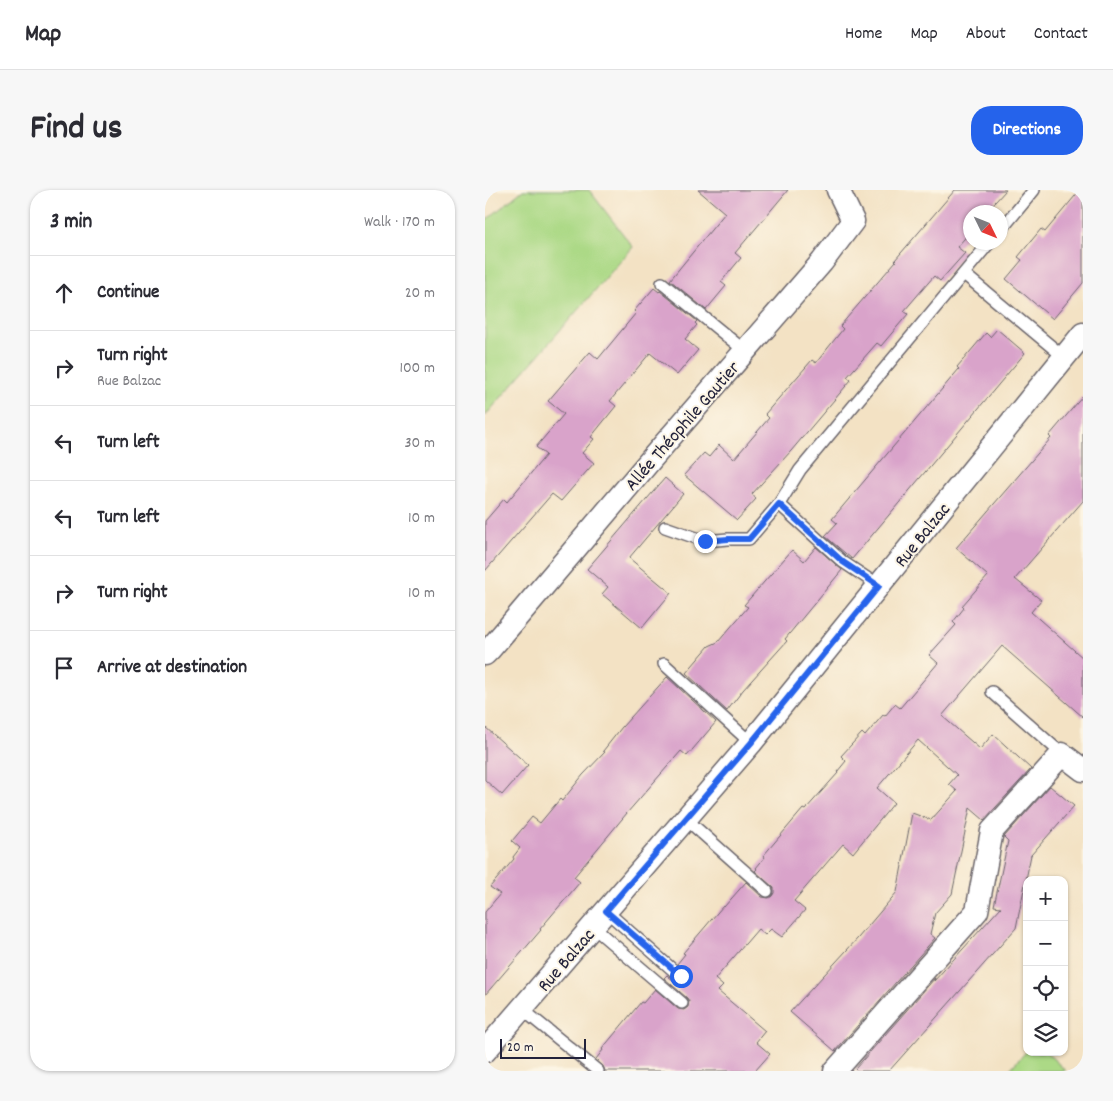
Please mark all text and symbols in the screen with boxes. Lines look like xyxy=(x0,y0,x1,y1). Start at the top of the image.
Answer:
text: Map xyxy=(25,18,61,52)
text: Home xyxy=(845,22,882,47)
text: Map xyxy=(910,22,938,47)
text: About xyxy=(966,22,1006,47)
text: Contact xyxy=(1034,22,1088,47)
text: Find us xyxy=(30,105,122,155)
button: Directions xyxy=(971,106,1083,155)
north arrow xyxy=(963,205,1008,250)
text: 3 min xyxy=(50,208,92,238)
text: Walk · 170 m xyxy=(364,211,435,234)
icon: ahead xyxy=(50,279,78,307)
text: Continue xyxy=(97,280,159,307)
text: 20 m xyxy=(405,282,435,305)
text: Turn right xyxy=(97,343,168,370)
icon: right xyxy=(50,354,78,382)
text: 100 m xyxy=(399,357,435,380)
street label: Allée Théophile Gautier xyxy=(620,357,748,498)
text: Rue Balzac xyxy=(97,370,161,393)
icon: left xyxy=(50,429,78,457)
text: Turn left xyxy=(97,430,160,457)
text: 30 m xyxy=(405,432,435,455)
street label: Rue Balzac xyxy=(889,498,958,574)
icon: left xyxy=(50,504,78,532)
text: Turn left xyxy=(97,505,160,532)
text: 10 m xyxy=(408,507,435,530)
route end xyxy=(694,530,717,553)
icon: right xyxy=(50,579,78,607)
text: Turn right xyxy=(97,580,168,607)
text: 10 m xyxy=(408,582,435,605)
icon: arrive xyxy=(50,654,78,682)
text: Arrive at destination xyxy=(97,655,247,682)
map controls xyxy=(1023,876,1068,1056)
button: + xyxy=(1023,876,1068,921)
button: − xyxy=(1023,921,1068,966)
street label: Rue Balzac xyxy=(532,924,603,999)
route start xyxy=(670,965,693,988)
button: locate xyxy=(1023,966,1068,1011)
button: layers xyxy=(1023,1011,1068,1056)
scale bar xyxy=(500,1036,586,1059)
text: 20 m xyxy=(507,1038,534,1058)

